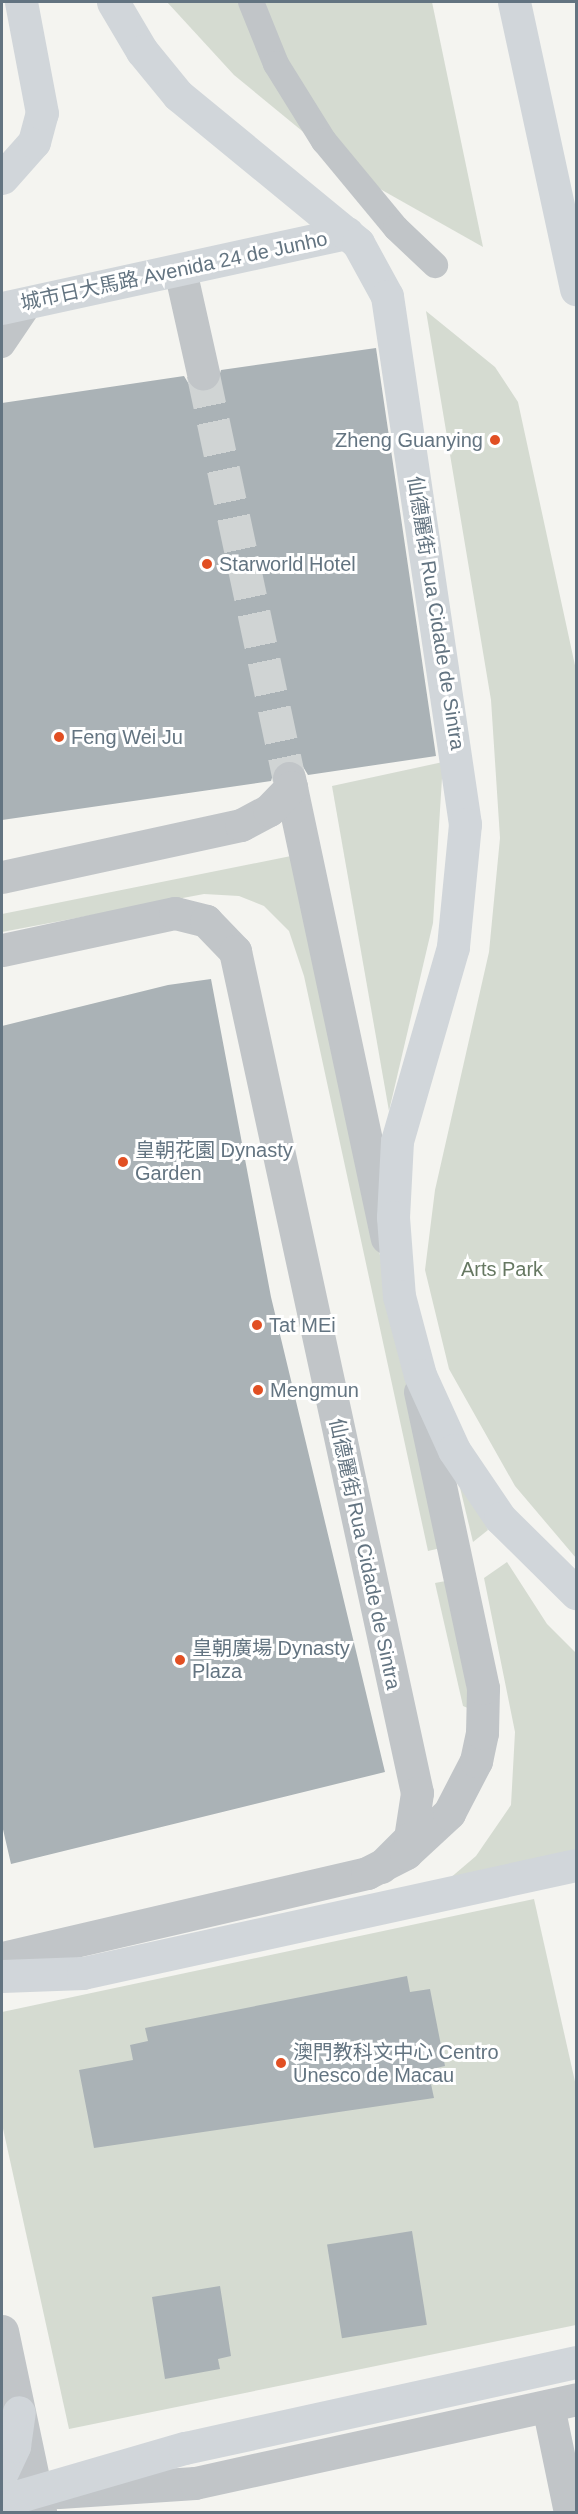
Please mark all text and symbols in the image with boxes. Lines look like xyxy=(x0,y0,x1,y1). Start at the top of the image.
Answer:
street label: 城市日大馬路 Avenida 24 de Junho xyxy=(18,227,330,315)
place label: Zheng Guanying xyxy=(335,428,483,452)
marker: Zheng Guanying xyxy=(488,433,502,447)
street label: 仙德麗街 Rua Cidade de Sintra xyxy=(402,474,470,752)
place label: Starworld Hotel xyxy=(219,552,356,576)
marker: Starworld Hotel xyxy=(200,557,214,571)
place label: Feng Wei Ju xyxy=(71,725,183,749)
marker: Feng Wei Ju xyxy=(52,730,66,744)
place label: 皇朝花園 Dynasty Garden xyxy=(135,1138,293,1185)
marker: 皇朝花園 Dynasty Garden xyxy=(116,1155,130,1169)
park label: Arts Park xyxy=(461,1257,543,1281)
place label: Tat MEi xyxy=(269,1313,336,1337)
marker: Tat MEi xyxy=(250,1318,264,1332)
place label: Mengmun xyxy=(270,1378,359,1402)
marker: Mengmun xyxy=(251,1383,265,1397)
street label: 仙德麗街 Rua Cidade de Sintra xyxy=(324,1416,406,1692)
place label: 皇朝廣場 Dynasty Plaza xyxy=(192,1636,350,1683)
marker: 皇朝廣場 Dynasty Plaza xyxy=(173,1653,187,1667)
place label: 澳門教科文中心 Centro Unesco de Macau xyxy=(293,2040,499,2087)
marker: 澳門教科文中心 Centro Unesco de Macau xyxy=(274,2056,288,2070)

